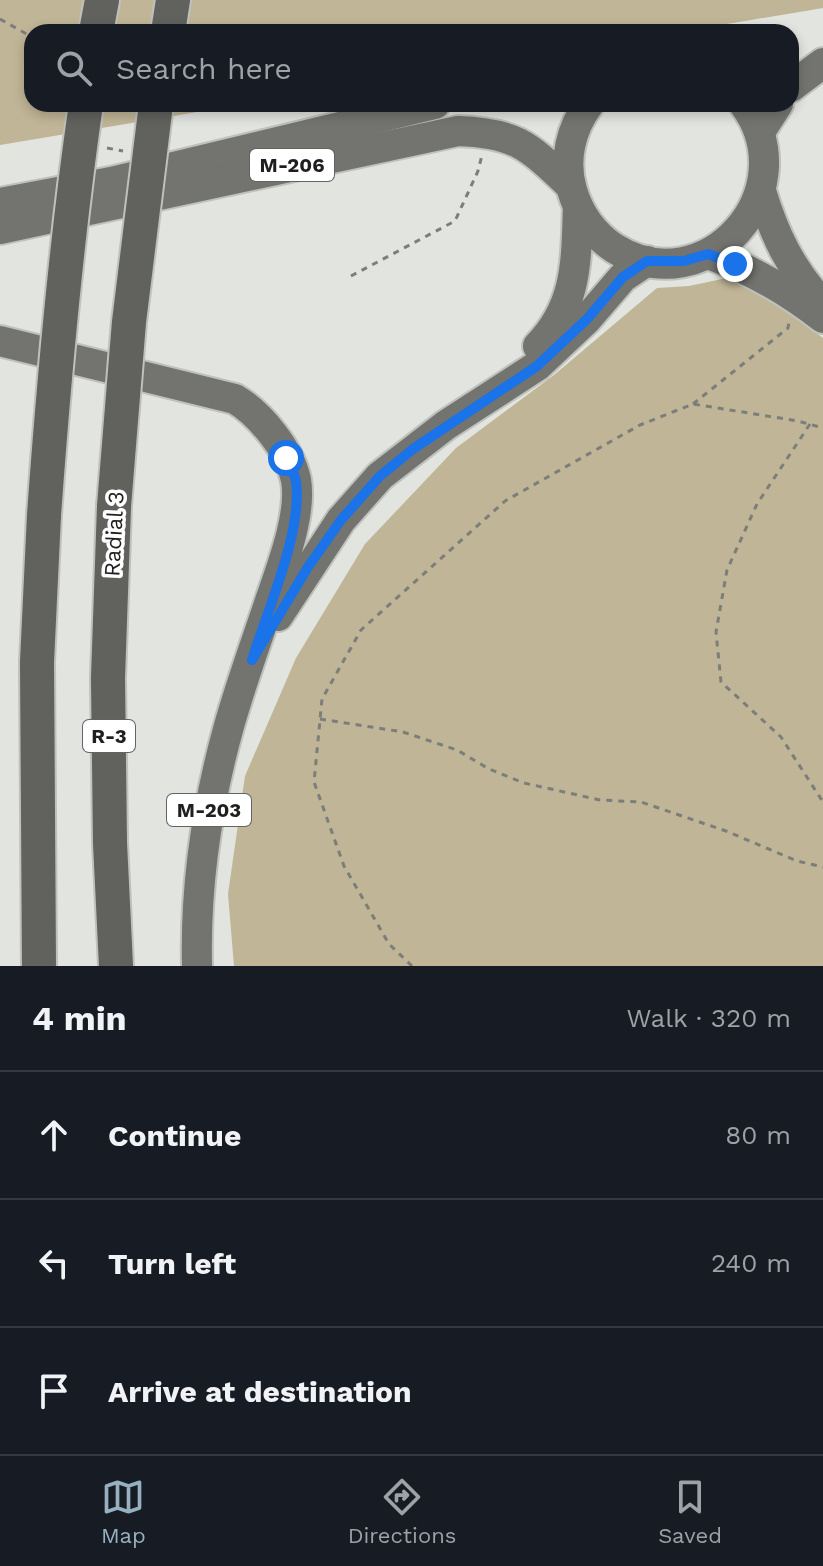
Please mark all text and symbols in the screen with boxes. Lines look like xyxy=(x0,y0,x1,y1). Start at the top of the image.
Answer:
search box xyxy=(24,24,799,112)
icon: search xyxy=(52,46,96,90)
text: Search here xyxy=(116,51,292,86)
road number: M-206 xyxy=(250,149,334,181)
route end xyxy=(717,246,753,282)
route start xyxy=(268,440,304,476)
street label: Radial 3 xyxy=(99,491,129,577)
road number: R-3 xyxy=(83,720,135,752)
road number: M-203 xyxy=(167,794,251,826)
text: 4 min xyxy=(32,998,127,1038)
text: Walk · 320 m xyxy=(626,1003,791,1033)
icon: ahead xyxy=(32,1113,76,1157)
text: Continue xyxy=(108,1118,241,1153)
text: 80 m xyxy=(725,1120,791,1150)
icon: left xyxy=(32,1241,76,1285)
text: Turn left xyxy=(108,1246,236,1281)
text: 240 m xyxy=(711,1248,791,1278)
icon: arrive xyxy=(32,1369,76,1413)
text: Arrive at destination xyxy=(108,1374,412,1409)
tab: Map xyxy=(101,1475,146,1548)
tab: Directions xyxy=(348,1475,456,1548)
tab: Saved xyxy=(658,1475,722,1548)

